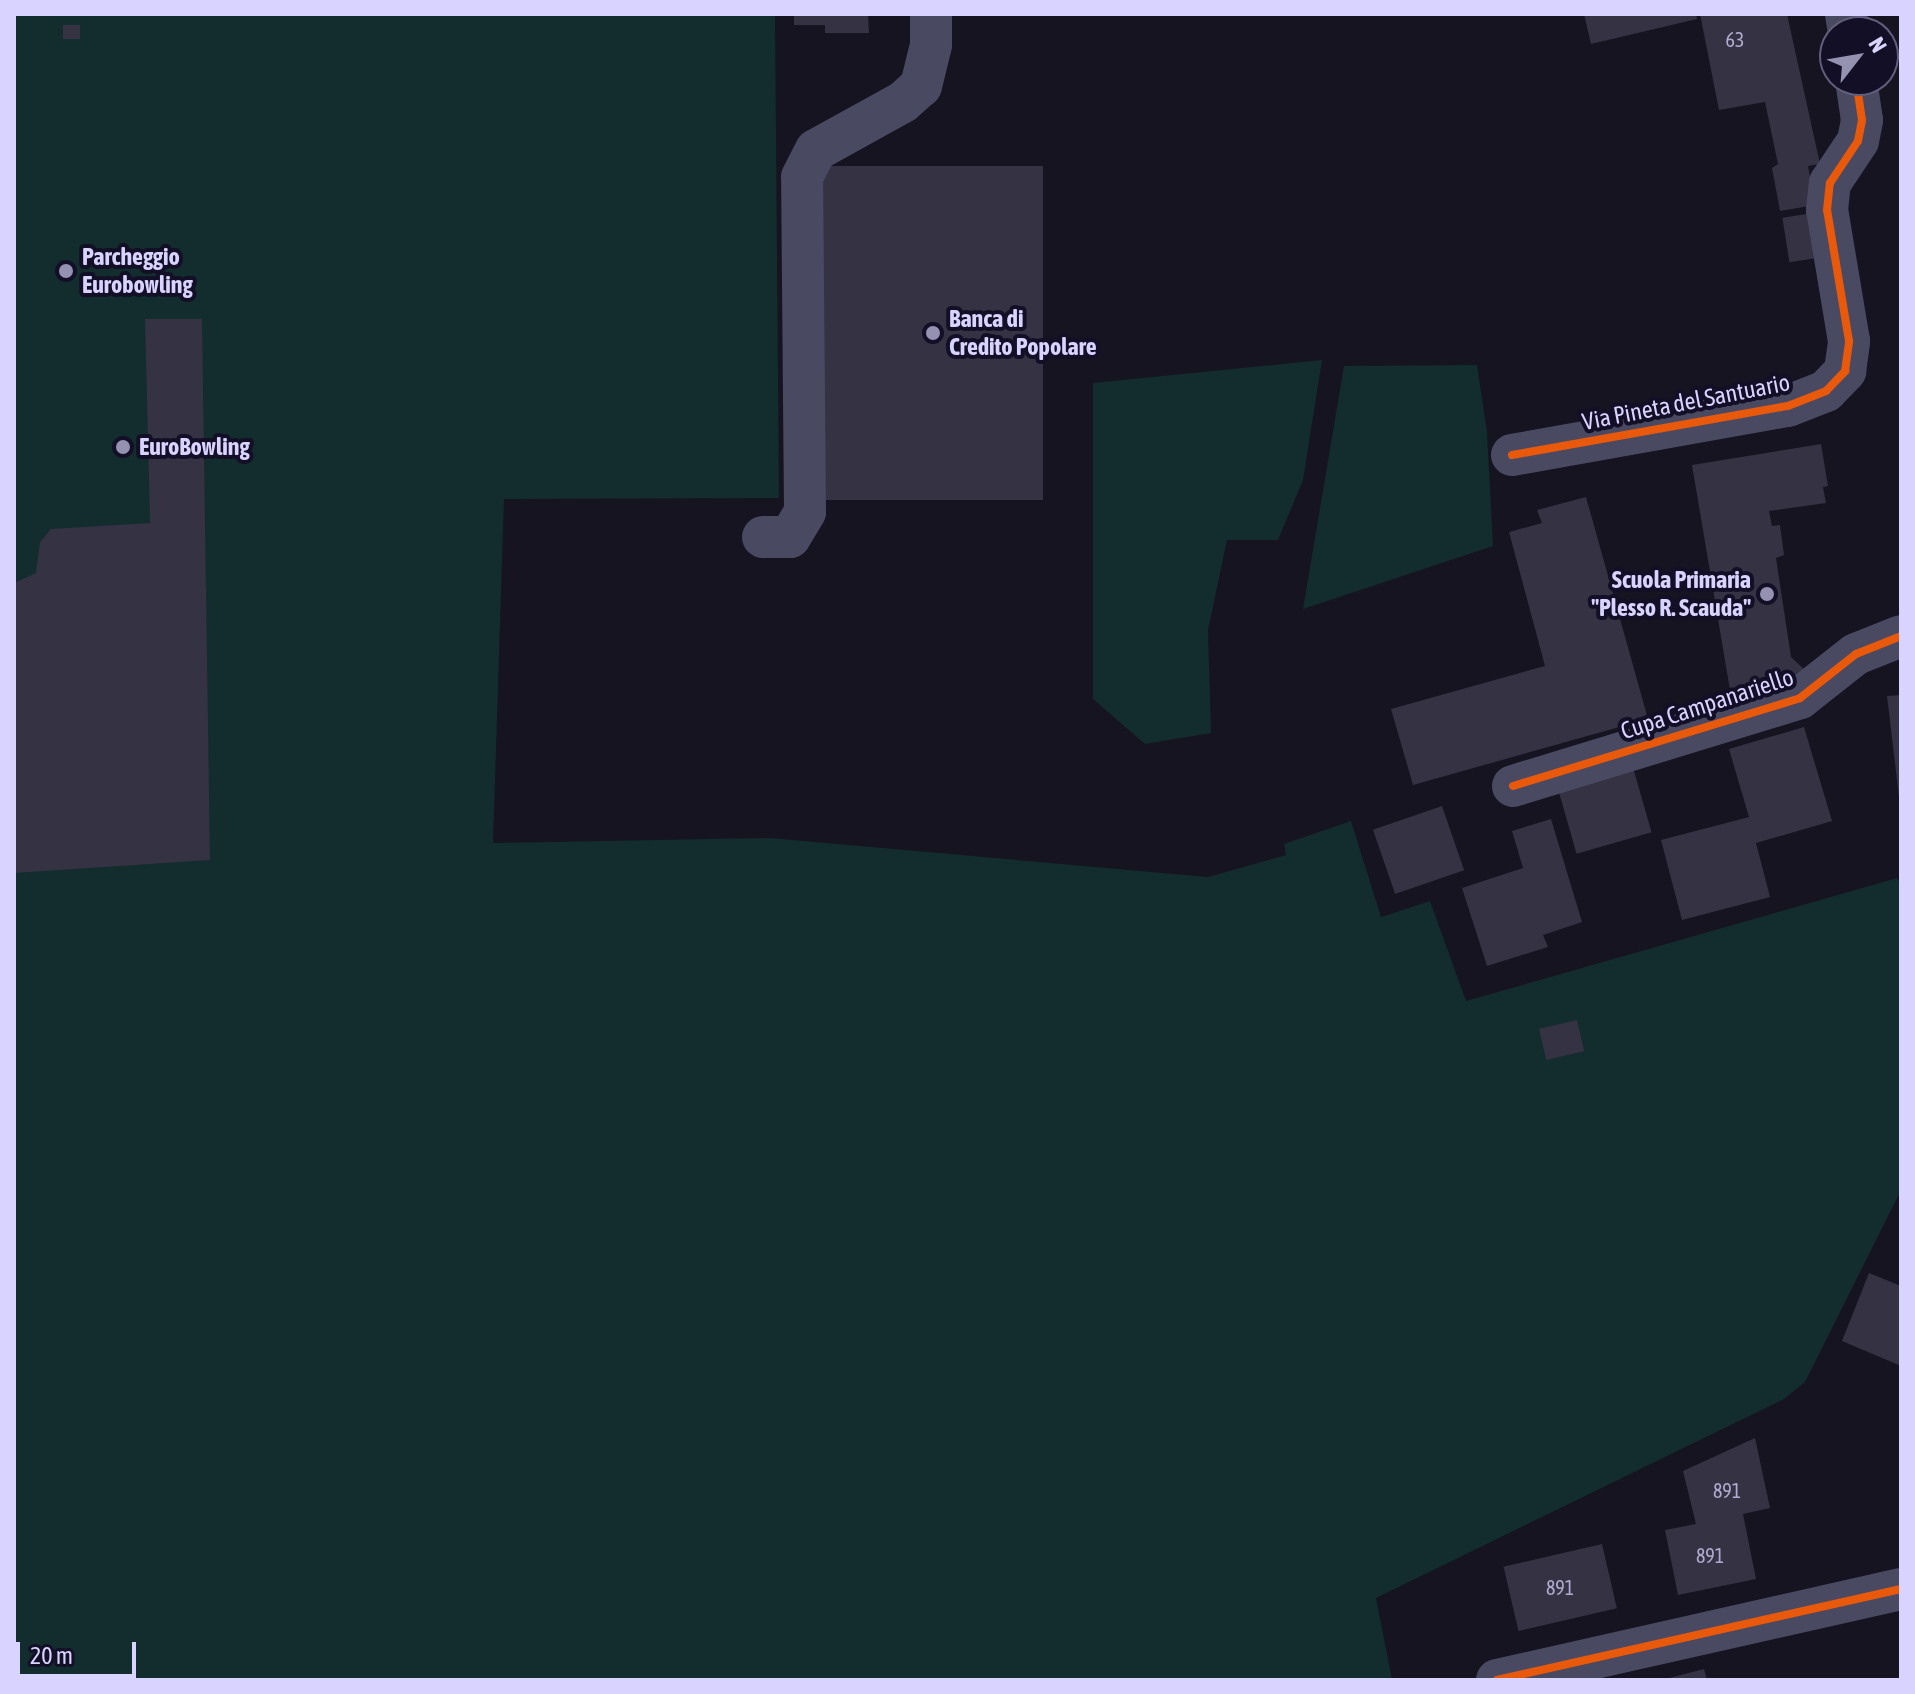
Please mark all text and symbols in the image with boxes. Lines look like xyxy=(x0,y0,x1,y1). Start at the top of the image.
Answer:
north arrow xyxy=(1819,16,1899,96)
house number: 63 xyxy=(1726,27,1744,51)
text: N xyxy=(1863,32,1892,57)
place label: Parcheggio Eurobowling xyxy=(82,243,193,299)
marker: Parcheggio Eurobowling xyxy=(57,262,75,280)
place label: Banca di Credito Popolare xyxy=(949,305,1097,361)
marker: Banca di Credito Popolare xyxy=(924,324,942,342)
street label: Via Pineta del Santuario xyxy=(1580,368,1792,436)
place label: EuroBowling xyxy=(139,433,250,461)
marker: EuroBowling xyxy=(114,438,132,456)
place label: Scuola Primaria "Plesso R. Scauda" xyxy=(1591,566,1751,622)
marker: Scuola Primaria "Plesso R. Scauda" xyxy=(1758,585,1776,603)
street label: Cupa Campanariello xyxy=(1617,662,1797,746)
house number: 891 xyxy=(1713,1478,1741,1502)
house number: 891 xyxy=(1696,1543,1724,1567)
house number: 891 xyxy=(1546,1575,1574,1599)
scale bar xyxy=(20,1626,140,1676)
text: 20 m xyxy=(30,1642,73,1669)

